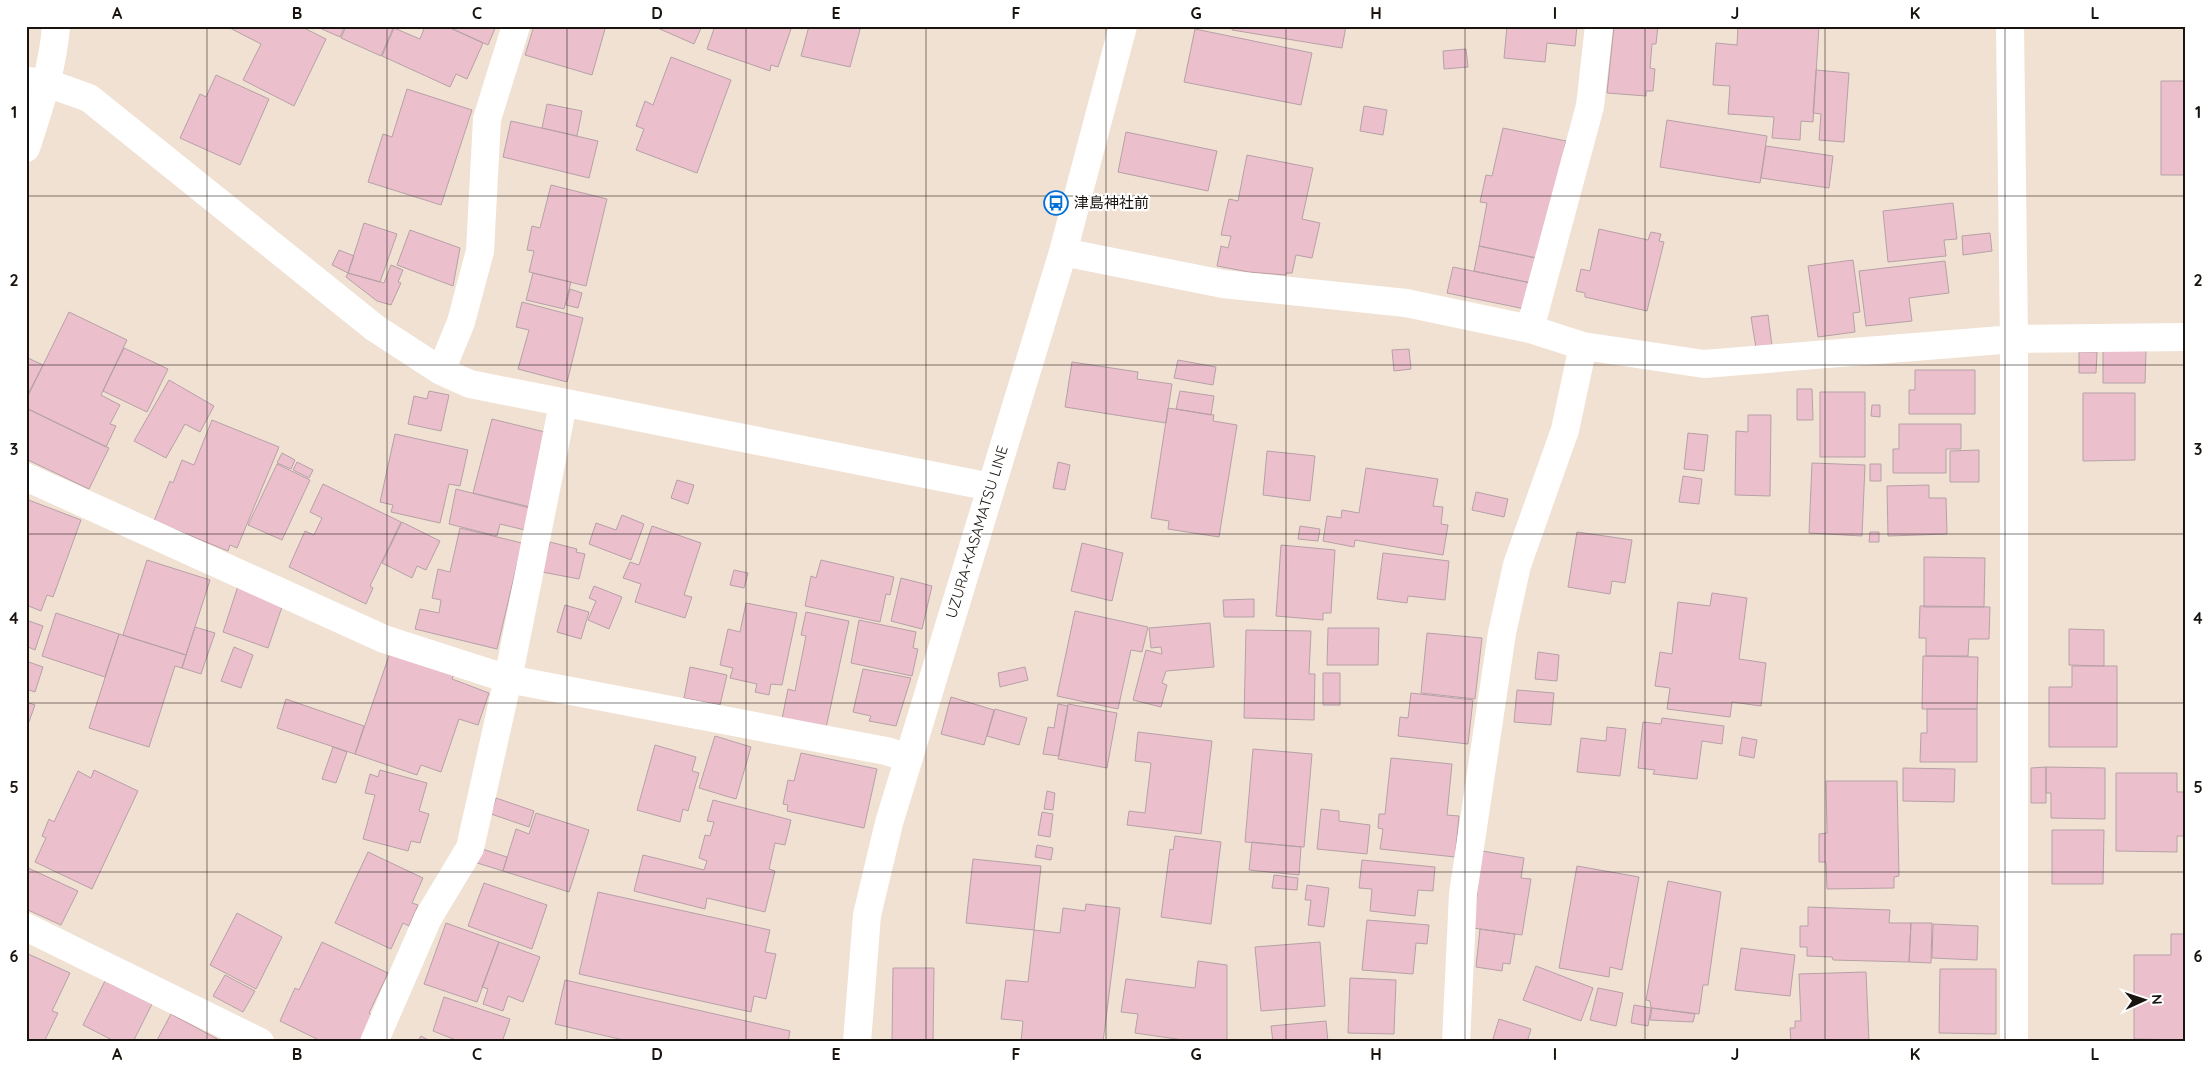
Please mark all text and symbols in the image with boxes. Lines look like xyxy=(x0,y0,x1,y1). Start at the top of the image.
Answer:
text: A xyxy=(112,3,123,23)
text: B xyxy=(292,3,302,23)
text: C xyxy=(472,3,482,23)
text: D xyxy=(651,3,663,23)
text: E xyxy=(831,3,841,23)
text: F xyxy=(1012,3,1021,23)
text: G xyxy=(1190,3,1202,23)
text: H xyxy=(1370,3,1382,23)
text: I xyxy=(1553,3,1557,23)
text: J xyxy=(1731,3,1739,23)
text: K xyxy=(1910,3,1920,23)
text: L xyxy=(2091,3,2100,23)
text: 1 xyxy=(11,102,17,122)
text: 1 xyxy=(2195,102,2201,122)
bus stop icon: 津島神社前 xyxy=(1043,190,1069,216)
place label: 津島神社前 xyxy=(1074,193,1149,212)
text: 2 xyxy=(9,270,19,290)
text: 2 xyxy=(2193,270,2203,290)
text: 3 xyxy=(10,439,18,459)
text: 3 xyxy=(2194,439,2202,459)
street label: UZURA-KASAMATSU LINE xyxy=(941,443,1012,620)
text: 4 xyxy=(9,608,19,628)
text: 4 xyxy=(2193,608,2203,628)
text: 5 xyxy=(9,777,19,797)
text: 5 xyxy=(2193,777,2203,797)
text: 6 xyxy=(10,946,19,966)
text: 6 xyxy=(2194,946,2203,966)
north arrow xyxy=(2120,976,2170,1026)
text: N xyxy=(2148,994,2166,1005)
text: A xyxy=(112,1044,123,1064)
text: B xyxy=(292,1044,302,1064)
text: C xyxy=(472,1044,482,1064)
text: D xyxy=(651,1044,663,1064)
text: E xyxy=(831,1044,841,1064)
text: F xyxy=(1012,1044,1021,1064)
text: G xyxy=(1190,1044,1202,1064)
text: H xyxy=(1370,1044,1382,1064)
text: I xyxy=(1553,1044,1557,1064)
text: J xyxy=(1731,1044,1739,1064)
text: K xyxy=(1910,1044,1920,1064)
text: L xyxy=(2091,1044,2100,1064)

